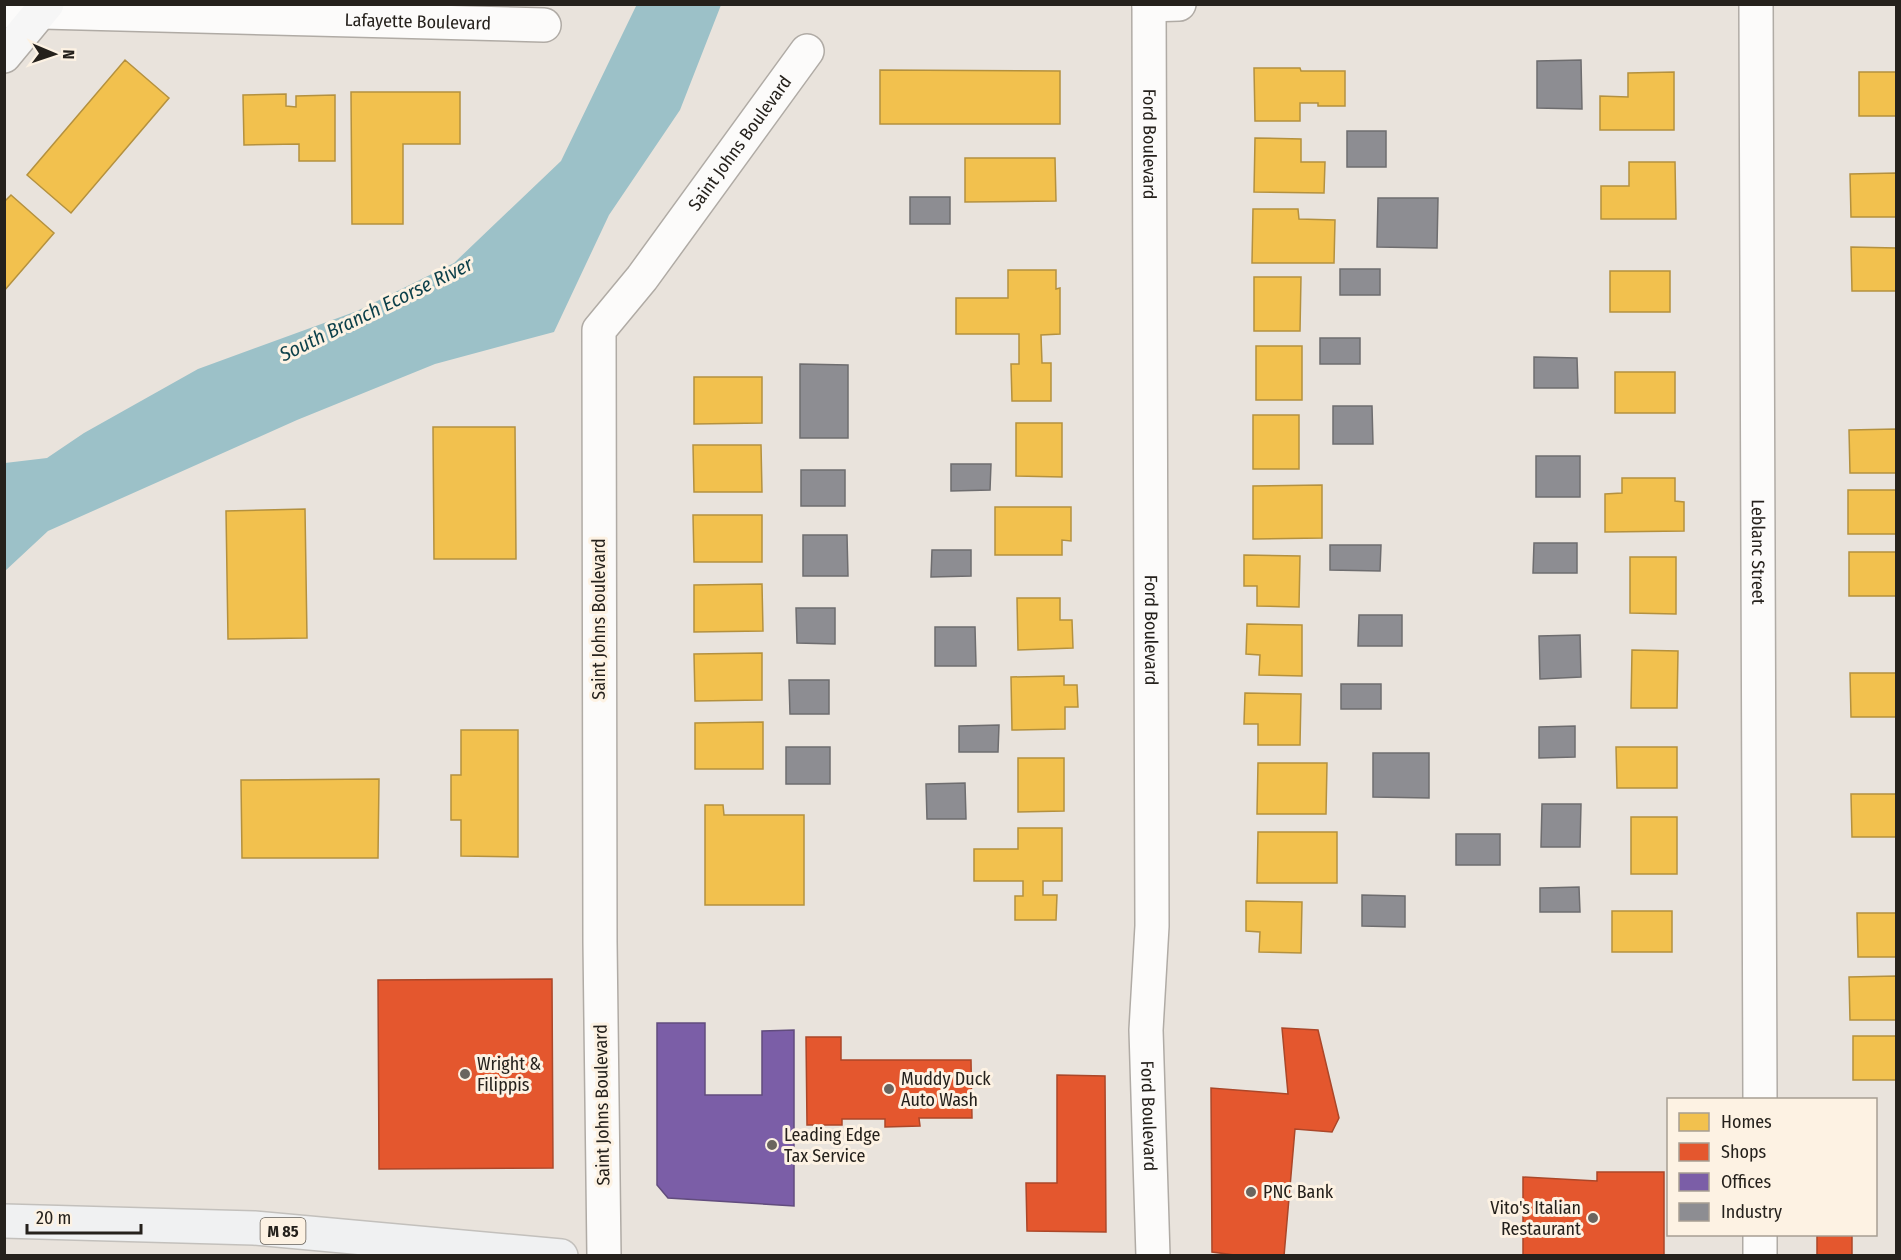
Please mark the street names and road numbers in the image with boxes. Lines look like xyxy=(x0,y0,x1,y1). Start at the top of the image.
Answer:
street label: Lafayette Boulevard xyxy=(344,9,491,35)
street label: Saint Johns Boulevard xyxy=(684,72,796,215)
street label: Ford Boulevard xyxy=(1138,89,1161,199)
street label: Leblanc Street xyxy=(1747,499,1769,605)
street label: Saint Johns Boulevard xyxy=(588,538,610,700)
street label: Ford Boulevard xyxy=(1140,575,1162,685)
street label: Saint Johns Boulevard xyxy=(590,1024,614,1186)
street label: Ford Boulevard xyxy=(1136,1060,1161,1171)
road number: M 85 xyxy=(260,1218,306,1244)

